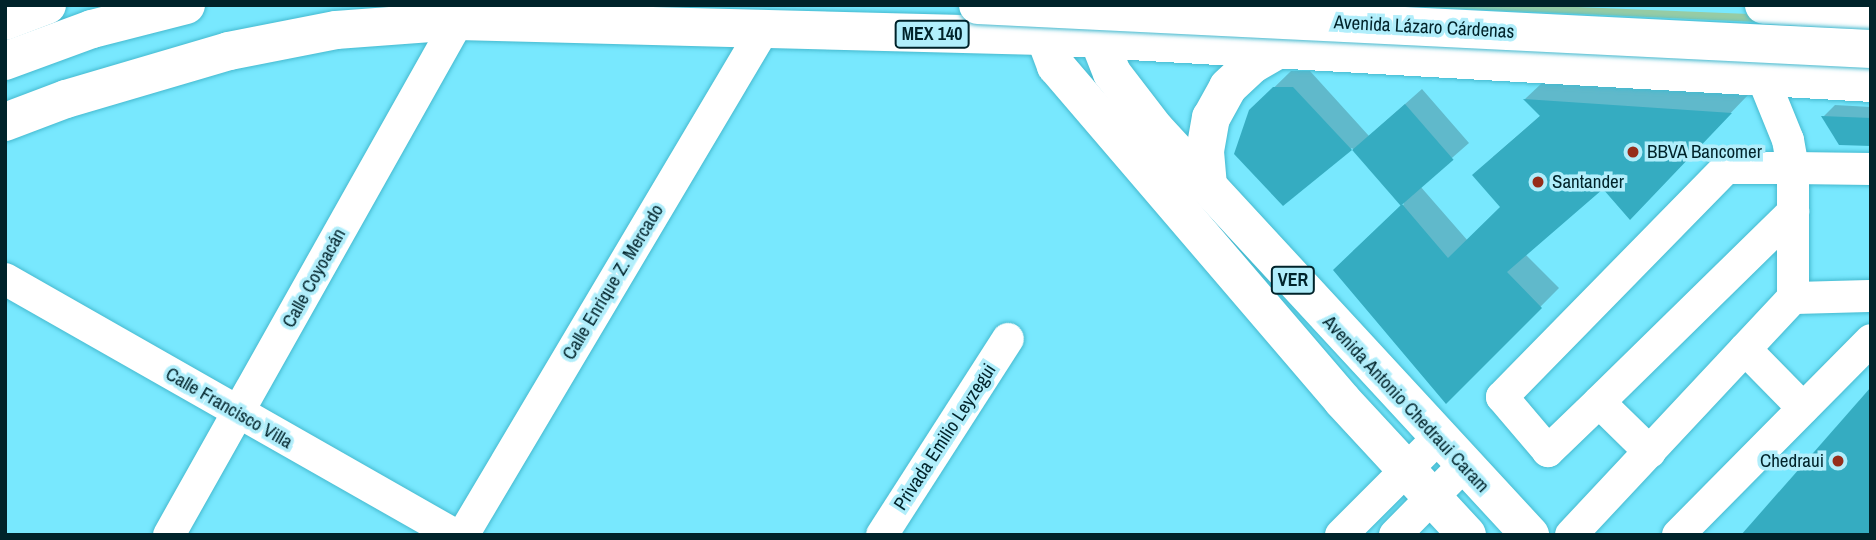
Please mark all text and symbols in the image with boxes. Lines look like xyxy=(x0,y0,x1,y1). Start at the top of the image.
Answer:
street label: Avenida Lázaro Cárdenas xyxy=(1333,11,1515,43)
road number: MEX 140 xyxy=(894,19,970,48)
place label: BBVA Bancomer xyxy=(1647,141,1763,163)
marker: BBVA Bancomer xyxy=(1625,144,1641,160)
place label: Santander xyxy=(1552,171,1624,193)
marker: Santander xyxy=(1530,174,1546,190)
street label: Calle Enrique Z. Mercado xyxy=(558,200,668,364)
street label: Calle Coyoacán xyxy=(277,224,351,332)
road number: VER xyxy=(1270,266,1316,294)
street label: Avenida Antonio Chedraui Caram xyxy=(1318,310,1494,498)
street label: Privada Emilio Leyzegui xyxy=(889,360,1001,514)
street label: Calle Francisco Villa xyxy=(162,362,296,454)
place label: Chedraui xyxy=(1760,450,1824,472)
marker: Chedraui xyxy=(1830,453,1846,469)

